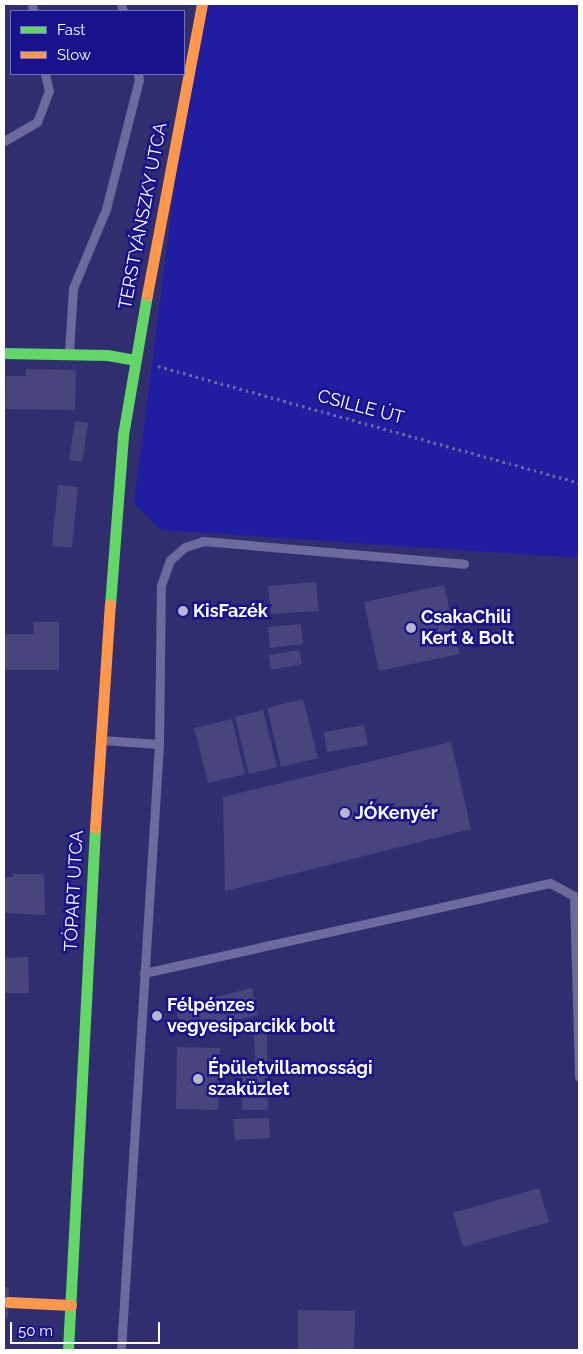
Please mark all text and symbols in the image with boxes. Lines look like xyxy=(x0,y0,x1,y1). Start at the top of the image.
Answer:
legend xyxy=(10,10,185,75)
text: Fast xyxy=(57,21,85,39)
text: Slow xyxy=(57,46,91,64)
street label: TERSTYÁNSZKY UTCA xyxy=(114,120,172,312)
street label: CSILLE ÚT xyxy=(315,385,407,429)
place label: KisFazék xyxy=(193,600,268,622)
marker: KisFazék xyxy=(177,605,189,617)
place label: CsakaChili Kert & Bolt xyxy=(421,607,514,650)
marker: CsakaChili Kert & Bolt xyxy=(405,622,417,634)
place label: JÓKenyér xyxy=(355,802,438,824)
marker: JÓKenyér xyxy=(339,807,351,819)
street label: TÓPART UTCA xyxy=(60,829,88,953)
place label: Félpénzes vegyesiparcikk bolt xyxy=(167,995,335,1038)
marker: Félpénzes vegyesiparcikk bolt xyxy=(151,1010,163,1022)
place label: Épületvillamossági szaküzlet xyxy=(208,1058,373,1100)
marker: Épületvillamossági szaküzlet xyxy=(192,1073,204,1085)
scale bar xyxy=(12,1312,162,1344)
text: 50 m xyxy=(18,1322,53,1340)

